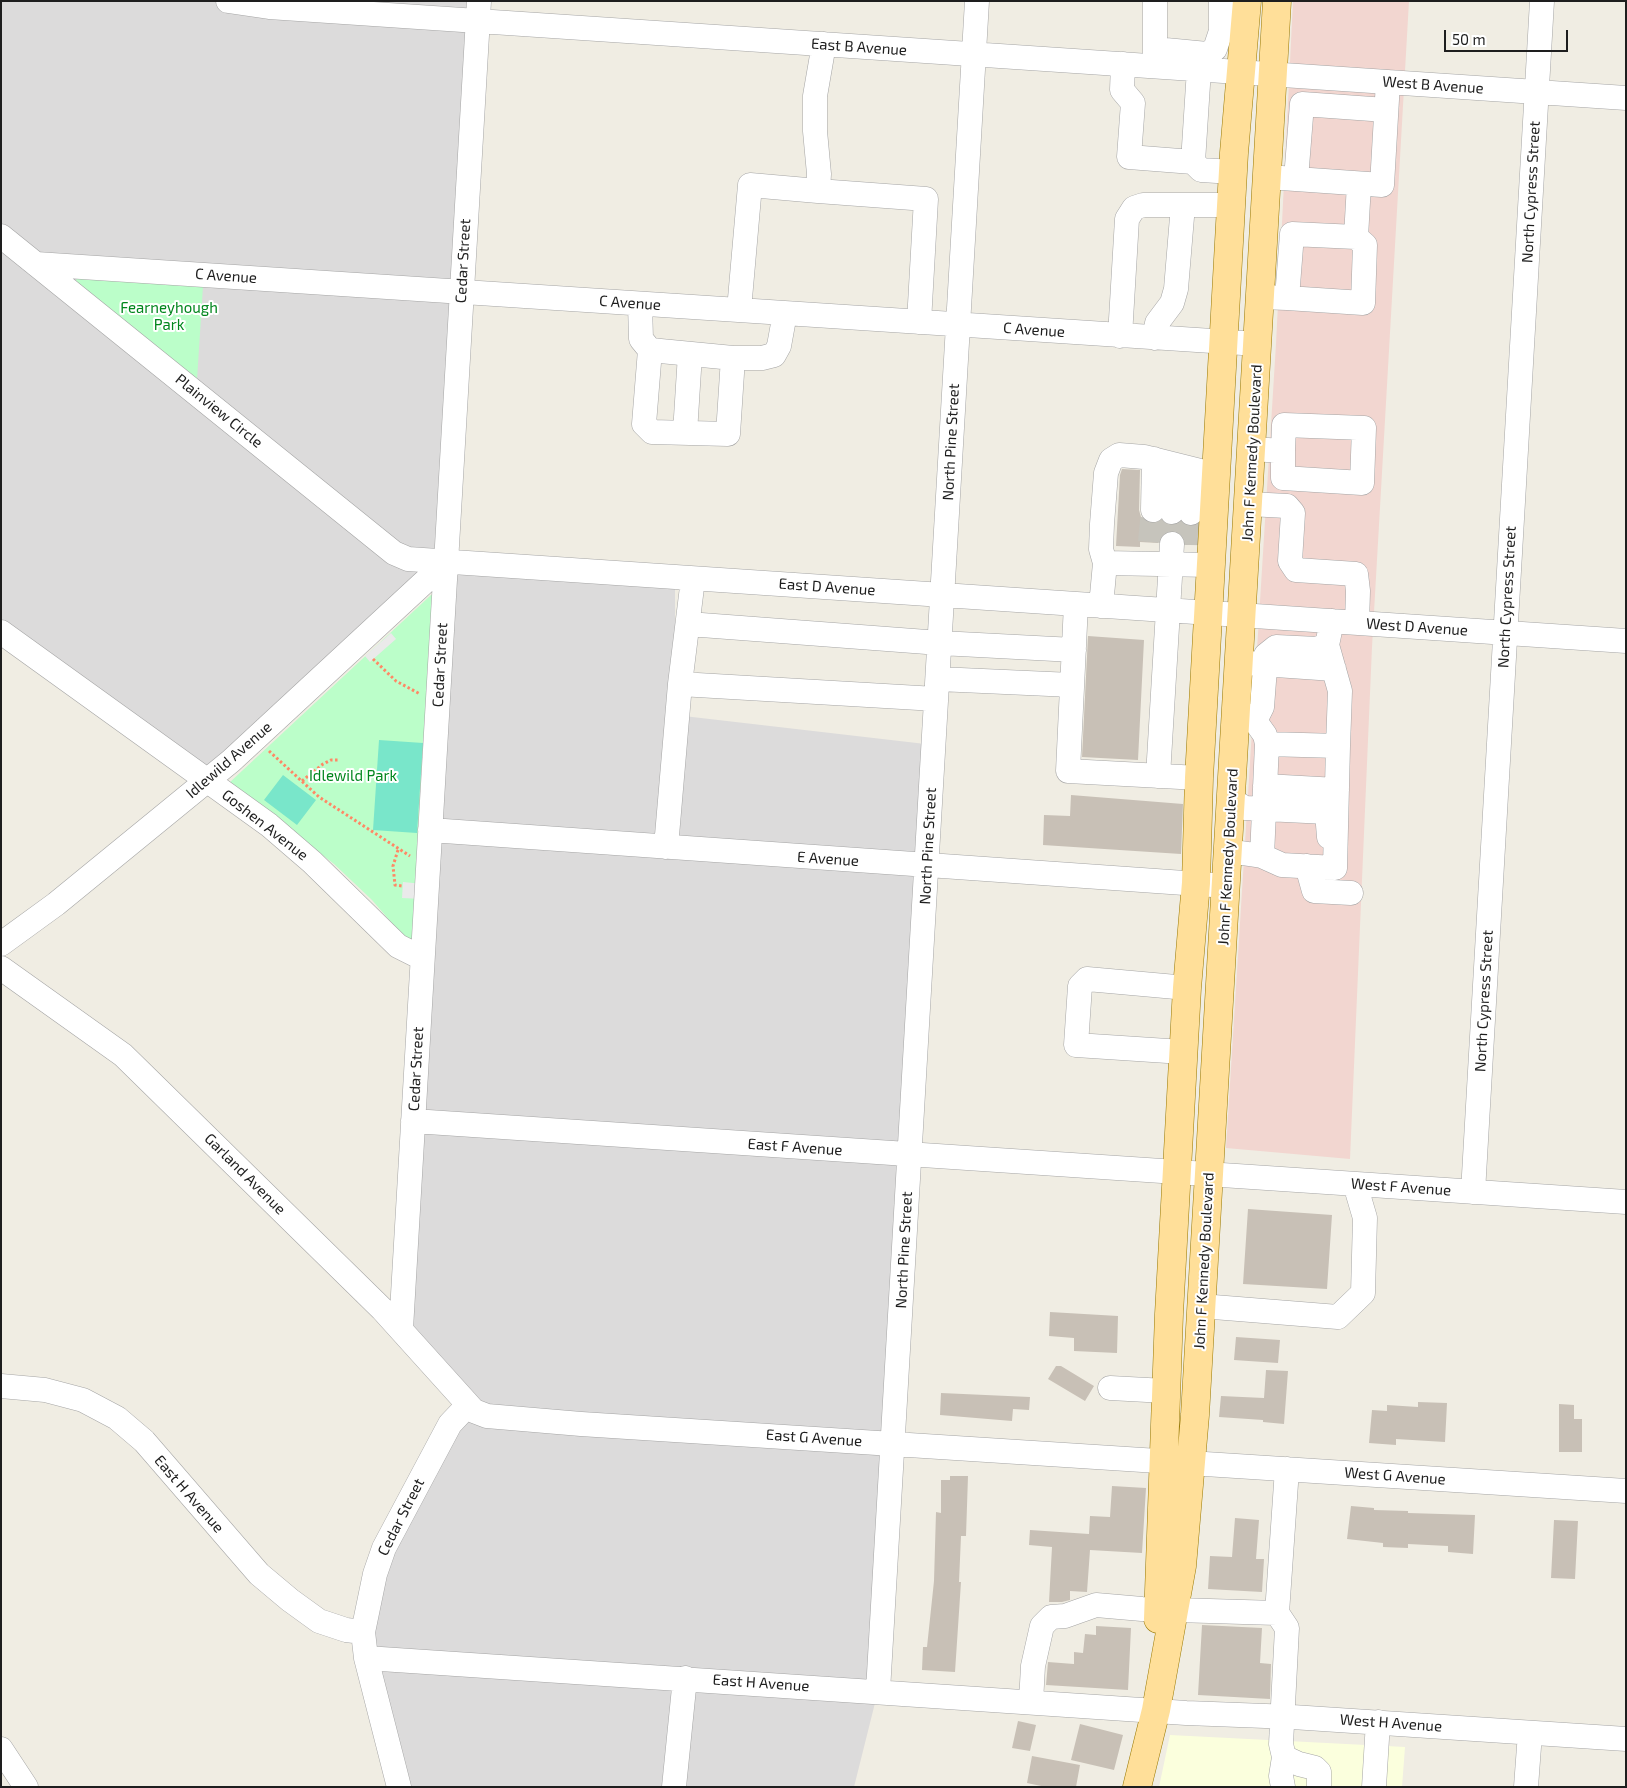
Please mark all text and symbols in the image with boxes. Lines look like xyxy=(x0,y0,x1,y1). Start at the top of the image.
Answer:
scale bar xyxy=(1447,20,1571,52)
text: 50 m xyxy=(1452,30,1486,48)
street label: East B Avenue xyxy=(810,35,908,59)
street label: West B Avenue xyxy=(1382,72,1484,98)
street label: North Cypress Street xyxy=(1518,121,1544,263)
street label: Cedar Street xyxy=(452,218,474,304)
street label: C Avenue xyxy=(194,265,258,287)
street label: C Avenue xyxy=(598,292,662,314)
park label: Fearneyhough Park xyxy=(120,299,218,334)
street label: C Avenue xyxy=(1002,319,1066,341)
street label: John F Kennedy Boulevard xyxy=(1238,364,1266,542)
street label: Plainview Circle xyxy=(172,370,266,452)
street label: North Pine Street xyxy=(939,383,963,501)
street label: North Cypress Street xyxy=(1494,526,1520,668)
street label: East D Avenue xyxy=(778,575,876,599)
street label: West D Avenue xyxy=(1365,614,1469,640)
street label: Cedar Street xyxy=(429,622,451,708)
street label: Idlewild Avenue xyxy=(182,718,276,802)
park label: Idlewild Park xyxy=(309,767,397,785)
street label: John F Kennedy Boulevard xyxy=(1214,768,1242,946)
street label: Goshen Avenue xyxy=(218,786,312,864)
street label: North Pine Street xyxy=(916,787,940,905)
street label: E Avenue xyxy=(796,848,860,870)
street label: North Cypress Street xyxy=(1471,930,1497,1072)
street label: Cedar Street xyxy=(405,1026,427,1112)
street label: Garland Avenue xyxy=(201,1130,289,1218)
street label: East F Avenue xyxy=(747,1135,843,1159)
street label: John F Kennedy Boulevard xyxy=(1190,1172,1218,1350)
street label: West F Avenue xyxy=(1350,1175,1452,1199)
street label: North Pine Street xyxy=(892,1191,916,1309)
street label: East G Avenue xyxy=(765,1426,863,1450)
street label: East H Avenue xyxy=(150,1452,228,1536)
street label: West G Avenue xyxy=(1344,1463,1446,1489)
street label: Cedar Street xyxy=(374,1475,428,1559)
street label: East H Avenue xyxy=(712,1671,810,1695)
street label: West H Avenue xyxy=(1339,1710,1443,1736)

